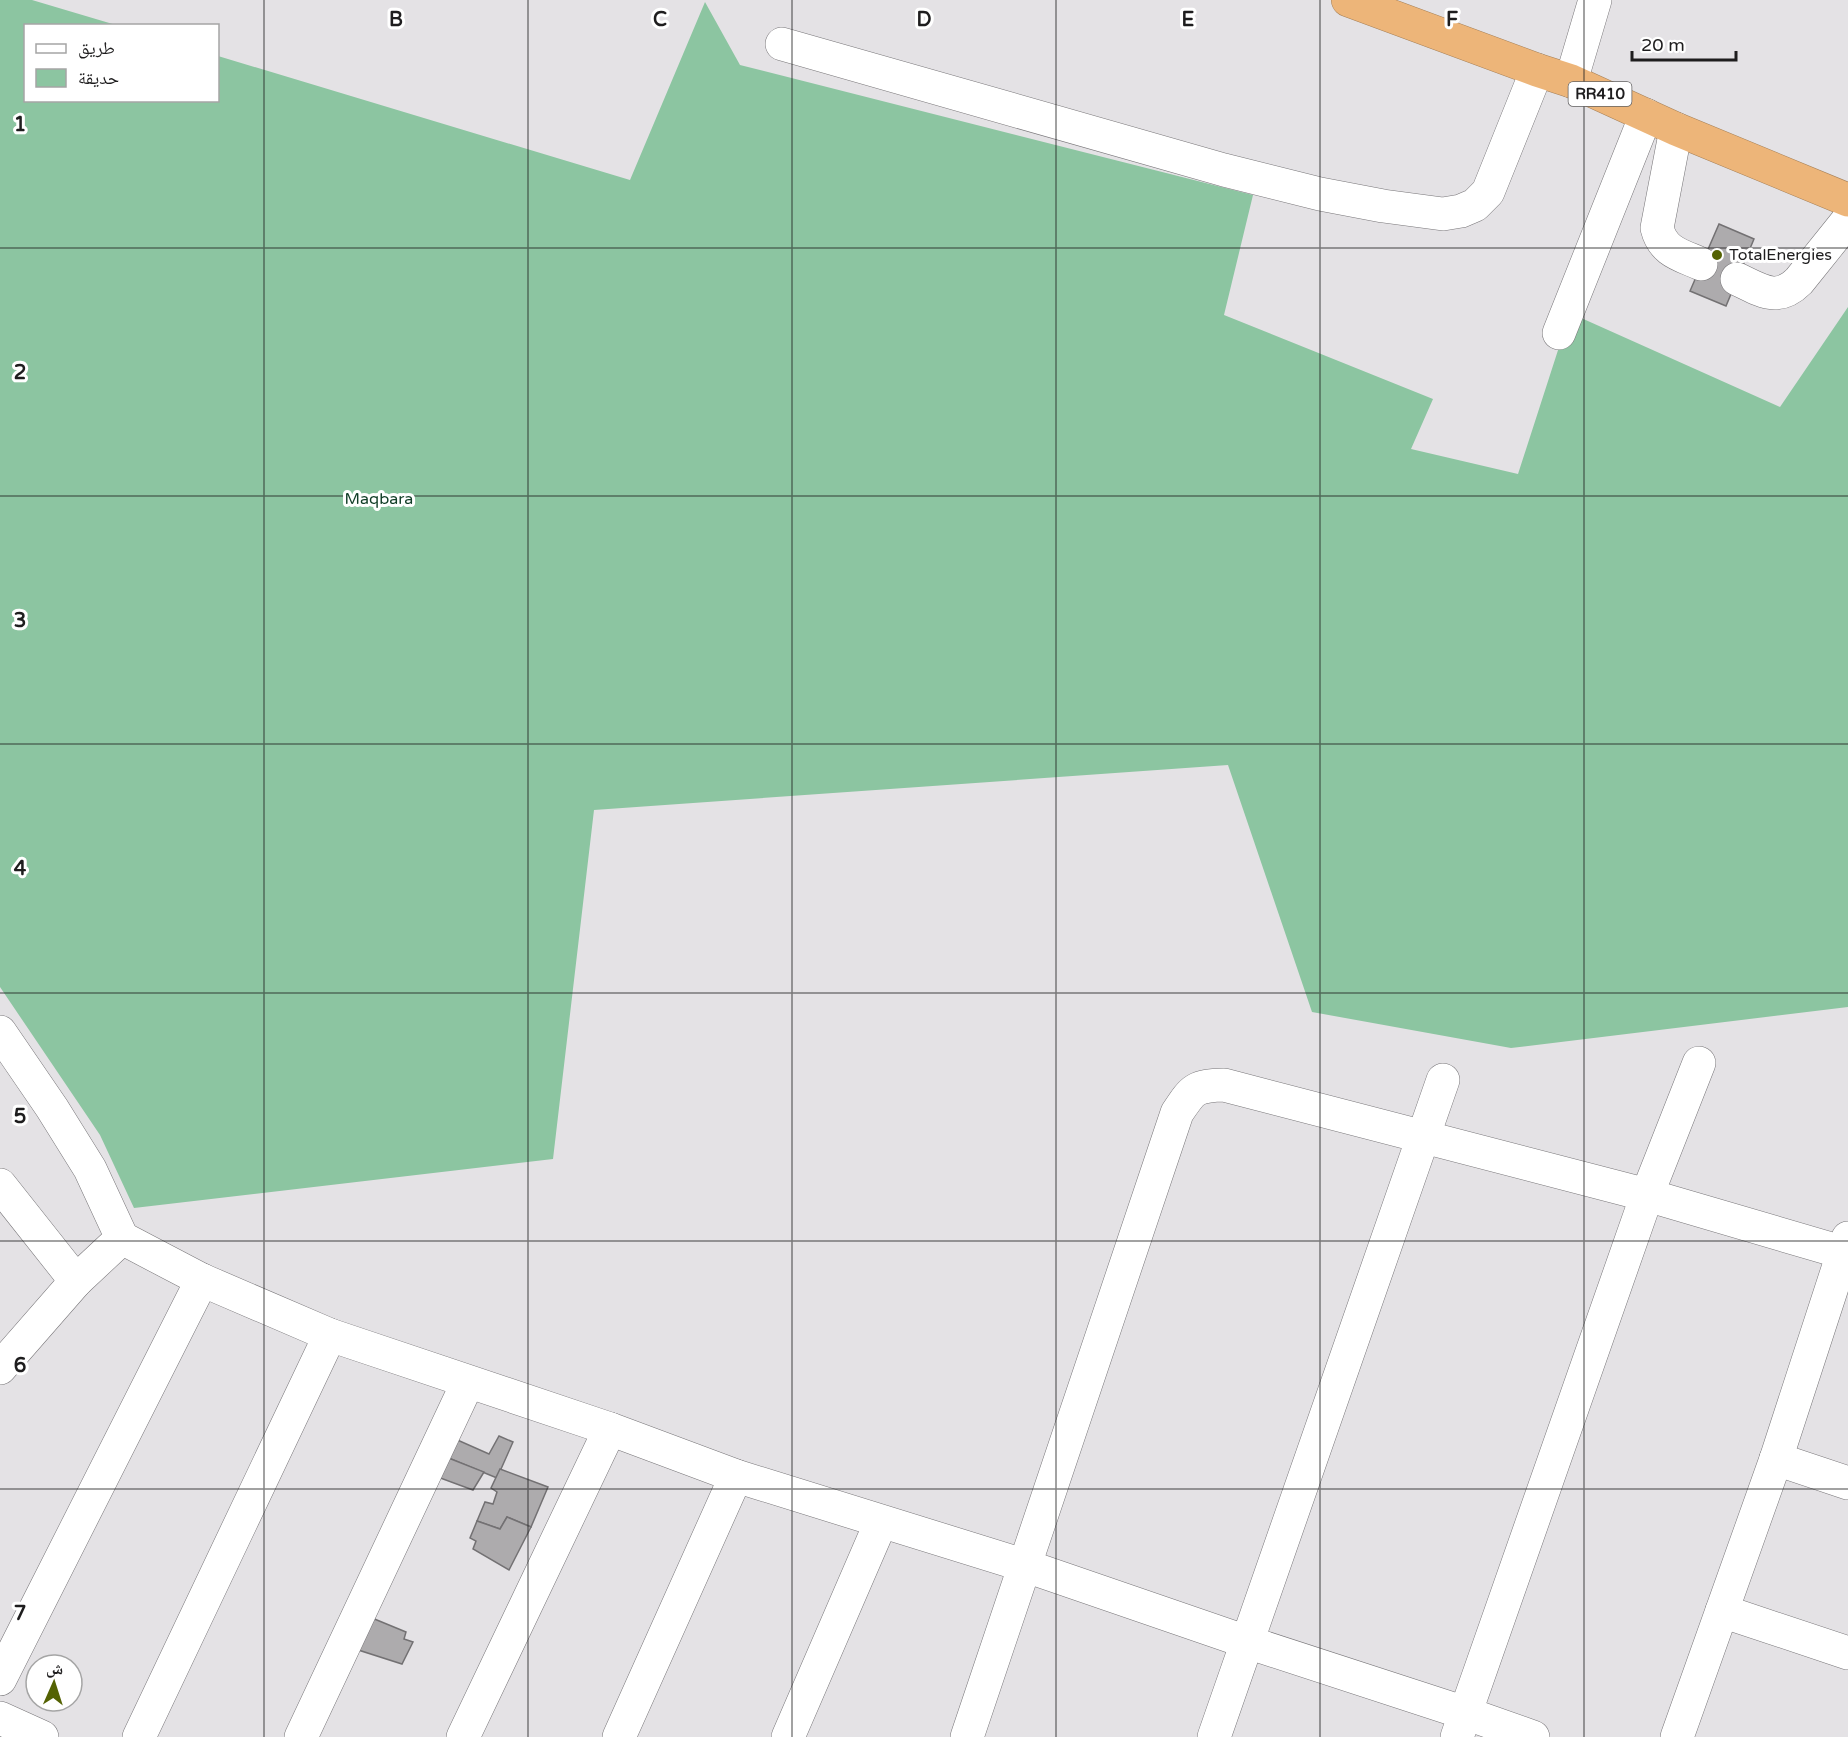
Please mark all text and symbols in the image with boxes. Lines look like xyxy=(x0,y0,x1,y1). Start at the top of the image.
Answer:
text: B xyxy=(389,8,403,32)
text: C xyxy=(653,8,667,32)
text: D xyxy=(916,8,932,32)
text: E xyxy=(1182,8,1195,32)
text: F xyxy=(1446,8,1458,32)
legend xyxy=(24,24,219,102)
scale bar xyxy=(1632,24,1736,62)
text: 20 m xyxy=(1641,34,1685,56)
text: طريق xyxy=(78,37,115,59)
text: حديقة xyxy=(78,67,119,89)
road number: RR410 xyxy=(1568,82,1632,106)
text: 1 xyxy=(14,113,26,137)
place label: TotalEnergies xyxy=(1729,245,1832,265)
marker: TotalEnergies xyxy=(1710,248,1724,262)
text: 2 xyxy=(14,361,26,385)
park label: Maqbara xyxy=(345,489,413,509)
text: 3 xyxy=(14,609,26,633)
text: 4 xyxy=(14,857,27,881)
text: 5 xyxy=(14,1105,26,1129)
text: 6 xyxy=(14,1354,26,1378)
text: 7 xyxy=(14,1602,26,1626)
north arrow xyxy=(24,1653,84,1713)
text: ش xyxy=(46,1659,64,1679)

